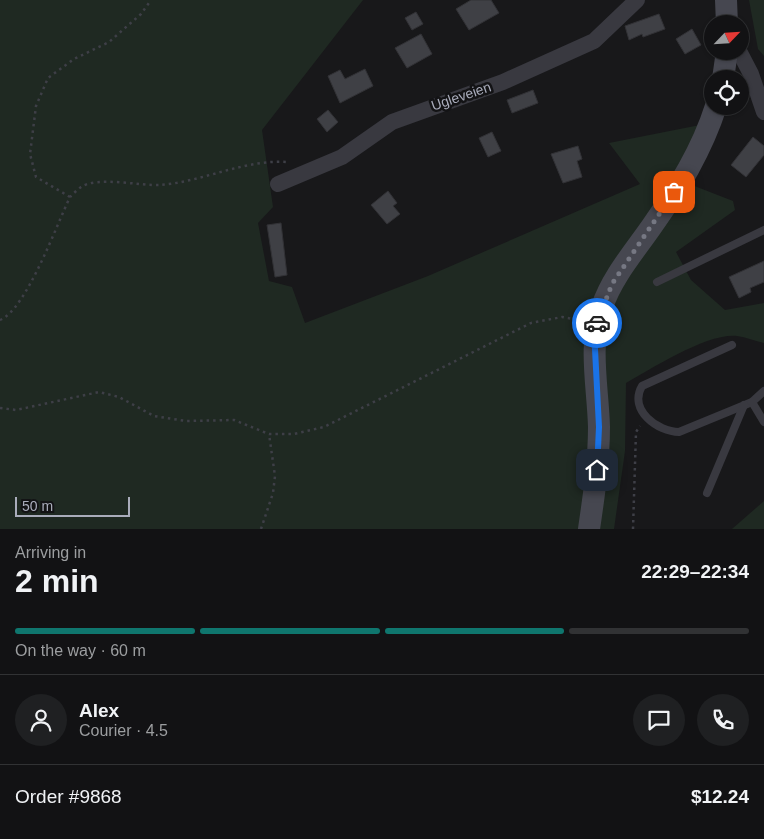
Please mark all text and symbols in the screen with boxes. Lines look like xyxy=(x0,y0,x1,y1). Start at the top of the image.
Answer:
north arrow xyxy=(704,15,749,60)
map controls xyxy=(704,15,749,115)
button: locate xyxy=(704,70,749,115)
street label: Ugleveien xyxy=(429,78,493,114)
pin xyxy=(653,171,695,213)
icon: bag xyxy=(660,178,688,206)
courier xyxy=(572,298,622,348)
icon: car xyxy=(583,309,611,337)
pin xyxy=(576,449,618,491)
icon: home xyxy=(583,456,611,484)
scale bar xyxy=(15,494,130,517)
text: 50 m xyxy=(22,498,53,514)
text: Arriving in xyxy=(15,544,86,561)
text: 22:29–22:34 xyxy=(641,561,749,582)
text: 2 min xyxy=(15,563,99,599)
text: On the way · 60 m xyxy=(15,642,146,659)
button: person xyxy=(15,694,67,746)
button: chat xyxy=(633,694,685,746)
button: phone xyxy=(697,694,749,746)
text: Alex xyxy=(79,700,119,721)
text: Courier · 4.5 xyxy=(79,722,168,739)
text: Order #9868 xyxy=(15,786,122,807)
text: $12.24 xyxy=(691,786,749,807)

